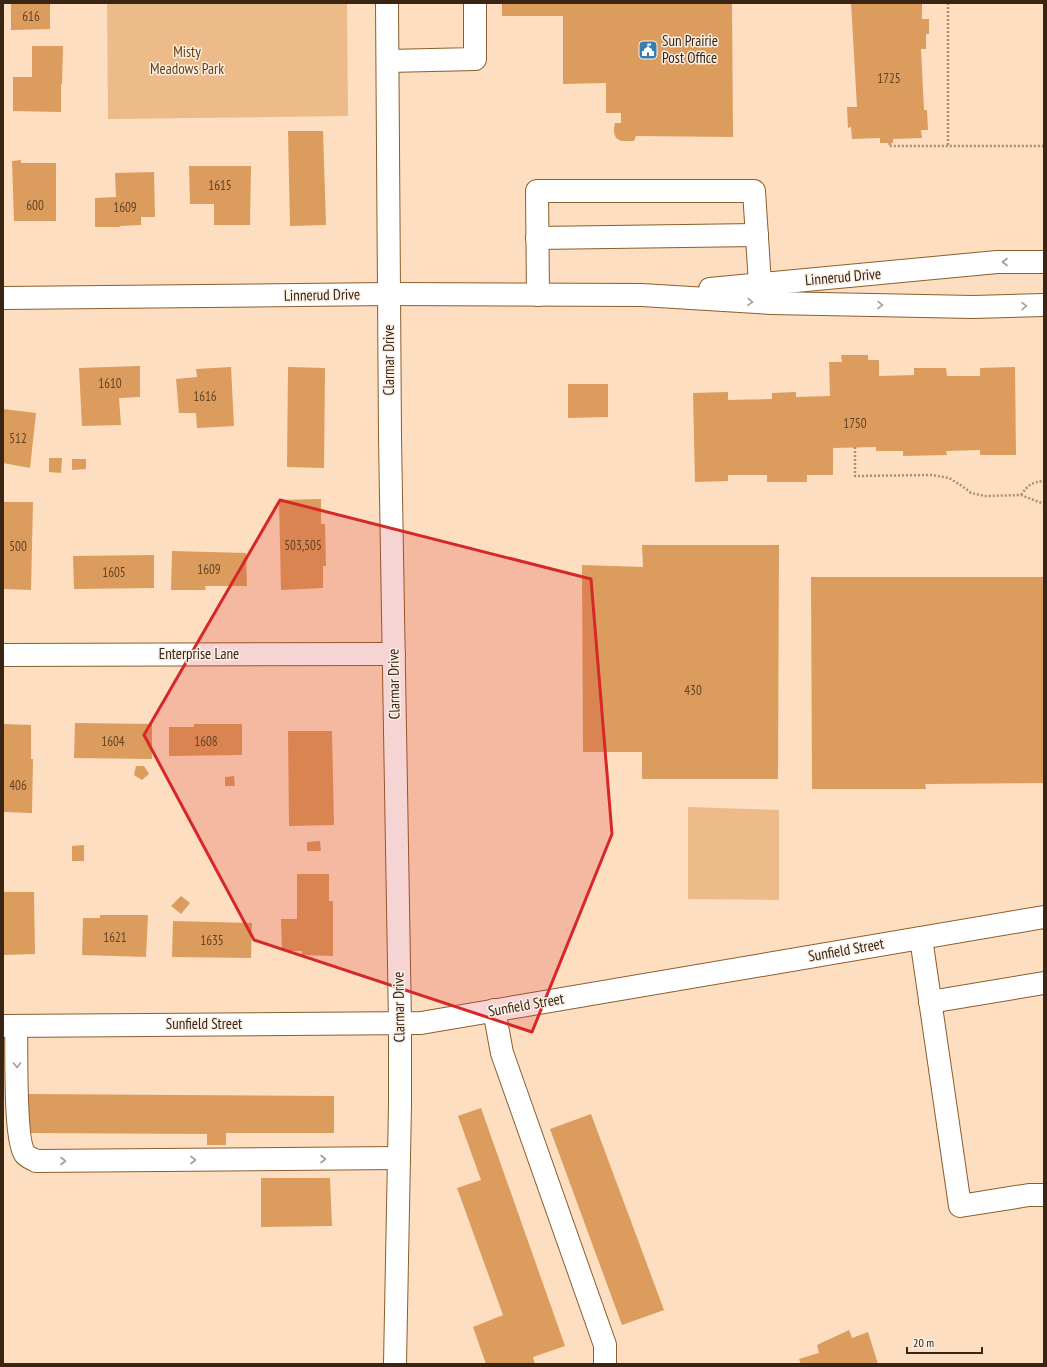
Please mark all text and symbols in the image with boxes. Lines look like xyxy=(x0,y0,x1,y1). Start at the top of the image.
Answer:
house number: 616 xyxy=(22,8,40,25)
place label: Sun Prairie Post Office xyxy=(662,31,718,67)
public building icon: Sun Prairie Post Office xyxy=(637,39,659,61)
park label: Misty Meadows Park xyxy=(150,42,224,78)
house number: 1725 xyxy=(877,70,901,87)
house number: 1615 xyxy=(208,177,232,194)
house number: 600 xyxy=(26,197,44,214)
house number: 1609 xyxy=(113,199,137,216)
one-way arrow xyxy=(1002,258,1008,266)
street label: Linnerud Drive xyxy=(804,264,882,289)
street label: Linnerud Drive xyxy=(284,284,360,305)
one-way arrow xyxy=(747,298,753,307)
one-way arrow xyxy=(877,301,883,309)
one-way arrow xyxy=(1021,302,1027,310)
street label: Clarmar Drive xyxy=(379,325,398,395)
house number: 1610 xyxy=(98,375,122,392)
house number: 1616 xyxy=(193,388,217,405)
house number: 1750 xyxy=(843,415,867,432)
house number: 512 xyxy=(9,430,27,447)
house number: 503,505 xyxy=(284,537,322,554)
house number: 500 xyxy=(9,538,27,555)
house number: 1609 xyxy=(197,561,221,578)
house number: 1605 xyxy=(102,564,126,581)
street label: Enterprise Lane xyxy=(159,644,239,663)
street label: Clarmar Drive xyxy=(383,648,404,720)
house number: 430 xyxy=(684,682,702,699)
house number: 1604 xyxy=(101,733,125,750)
house number: 1608 xyxy=(194,733,218,750)
house number: 406 xyxy=(9,777,27,794)
house number: 1621 xyxy=(103,929,127,946)
house number: 1635 xyxy=(200,932,224,949)
street label: Sunfield Street xyxy=(807,934,885,966)
street label: Clarmar Drive xyxy=(388,971,409,1043)
street label: Sunfield Street xyxy=(487,989,565,1021)
street label: Sunfield Street xyxy=(166,1014,242,1033)
one-way arrow xyxy=(13,1062,21,1068)
one-way arrow xyxy=(320,1155,326,1163)
one-way arrow xyxy=(190,1156,196,1164)
one-way arrow xyxy=(60,1157,66,1165)
scale bar xyxy=(907,1329,982,1355)
text: 20 m xyxy=(913,1335,934,1350)

